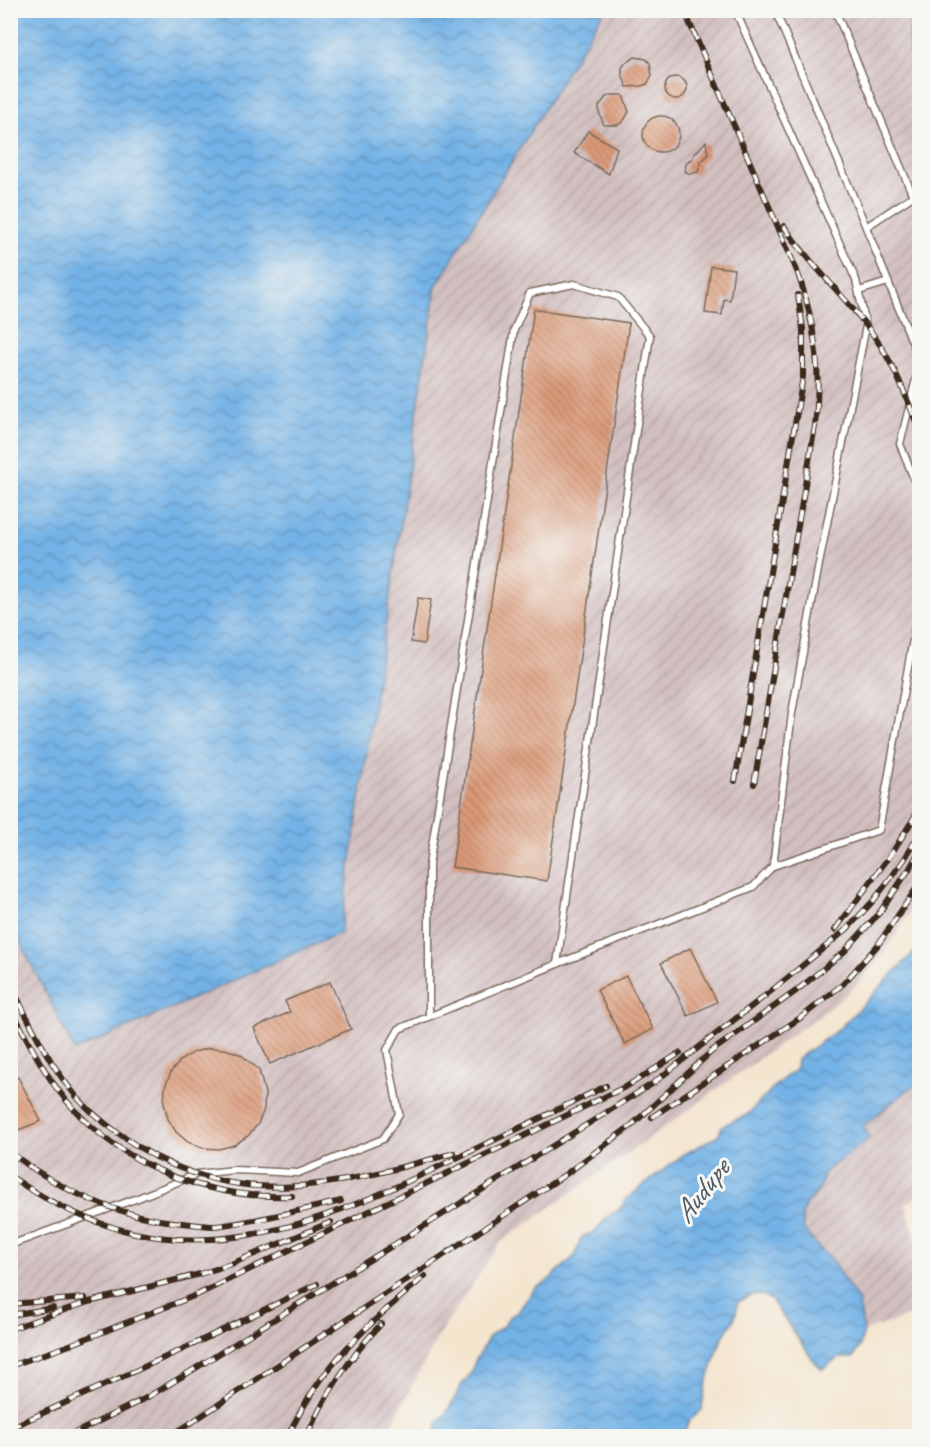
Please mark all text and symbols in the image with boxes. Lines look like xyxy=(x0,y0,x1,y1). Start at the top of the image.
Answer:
water label: Audupe xyxy=(665,1148,740,1230)

